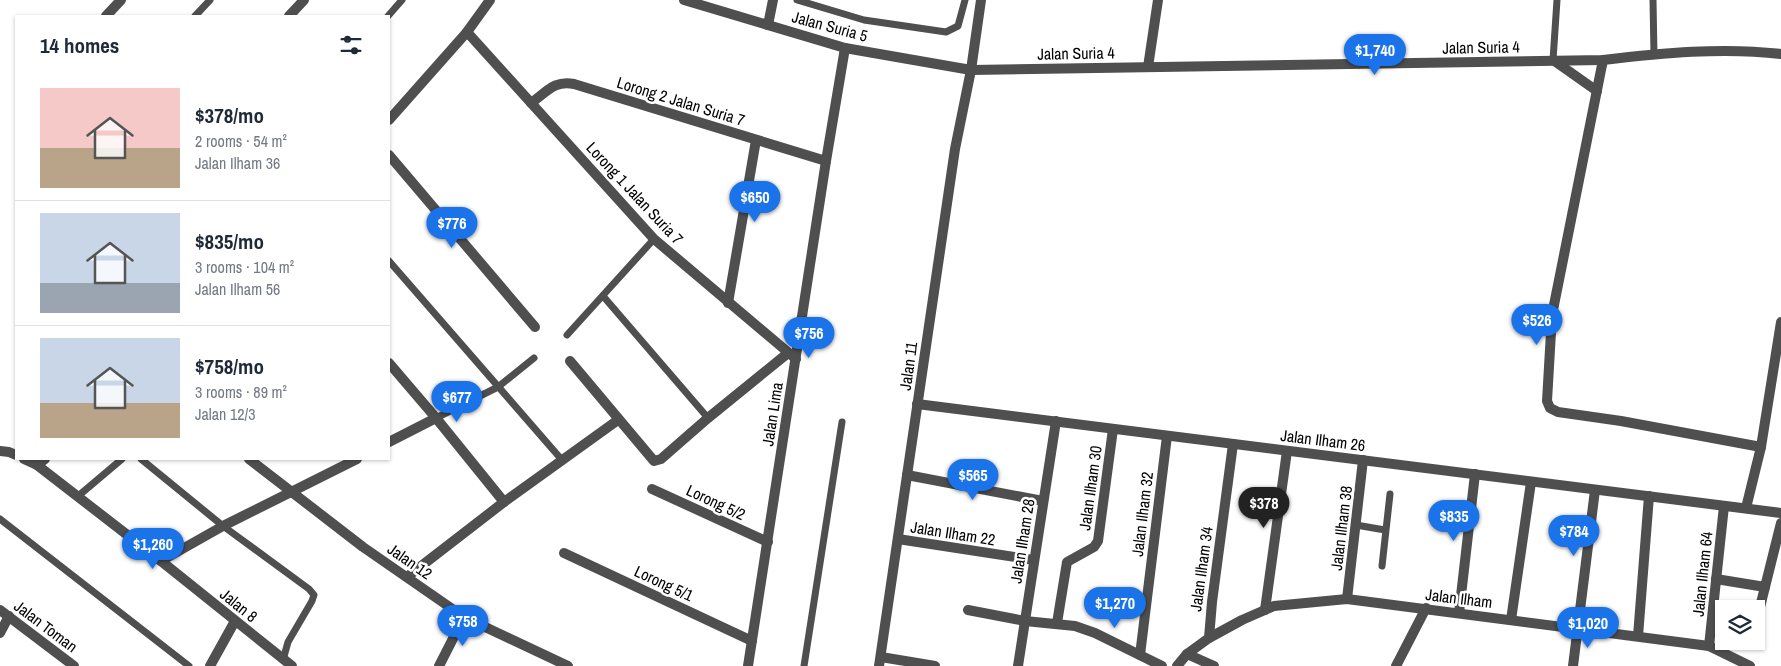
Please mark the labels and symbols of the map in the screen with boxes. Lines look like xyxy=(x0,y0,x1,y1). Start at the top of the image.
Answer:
street label: Jalan Suria 5 xyxy=(790,5,870,47)
pin: $1,740 xyxy=(1334,34,1416,76)
street label: Jalan Suria 4 xyxy=(1442,35,1520,59)
street label: Jalan Suria 4 xyxy=(1037,41,1115,65)
street label: Lorong 2 Jalan Suria 7 xyxy=(614,71,748,131)
street label: Lorong 1 Jalan Suria 7 xyxy=(582,137,688,249)
pin: $650 xyxy=(725,180,785,223)
pin: $776 xyxy=(422,206,482,249)
pin: $526 xyxy=(1507,304,1567,346)
pin: $756 xyxy=(779,316,839,359)
street label: Jalan 11 xyxy=(894,340,922,392)
pin: $677 xyxy=(427,380,487,423)
street label: Jalan Lima xyxy=(756,380,788,447)
street label: Jalan Ilham 26 xyxy=(1279,424,1367,456)
street label: Jalan Ilham 30 xyxy=(1073,444,1107,532)
pin: $565 xyxy=(943,458,1003,501)
street label: Jalan Ilham 32 xyxy=(1126,470,1158,558)
street label: Lorong 5/2 xyxy=(683,479,749,525)
street label: Jalan Ilham 38 xyxy=(1325,484,1357,572)
pin: $378 xyxy=(1234,486,1294,529)
street label: Jalan Ilham 28 xyxy=(1004,497,1040,585)
pin: $835 xyxy=(1424,500,1484,542)
pin: $784 xyxy=(1544,514,1604,557)
street label: Jalan Ilham 22 xyxy=(909,515,997,551)
street label: Jalan Ilham 34 xyxy=(1184,525,1218,613)
pin: $1,260 xyxy=(112,528,194,570)
street label: Jalan Ilham 64 xyxy=(1687,530,1717,618)
street label: Jalan 12 xyxy=(383,538,437,584)
street label: Lorong 5/1 xyxy=(631,560,698,607)
street label: Jalan 8 xyxy=(216,583,262,627)
street label: Jalan Ilham xyxy=(1424,583,1494,613)
pin: $1,270 xyxy=(1074,586,1156,629)
street label: Jalan Toman xyxy=(10,595,82,657)
pin: $758 xyxy=(433,604,493,647)
pin: $1,020 xyxy=(1547,606,1629,649)

